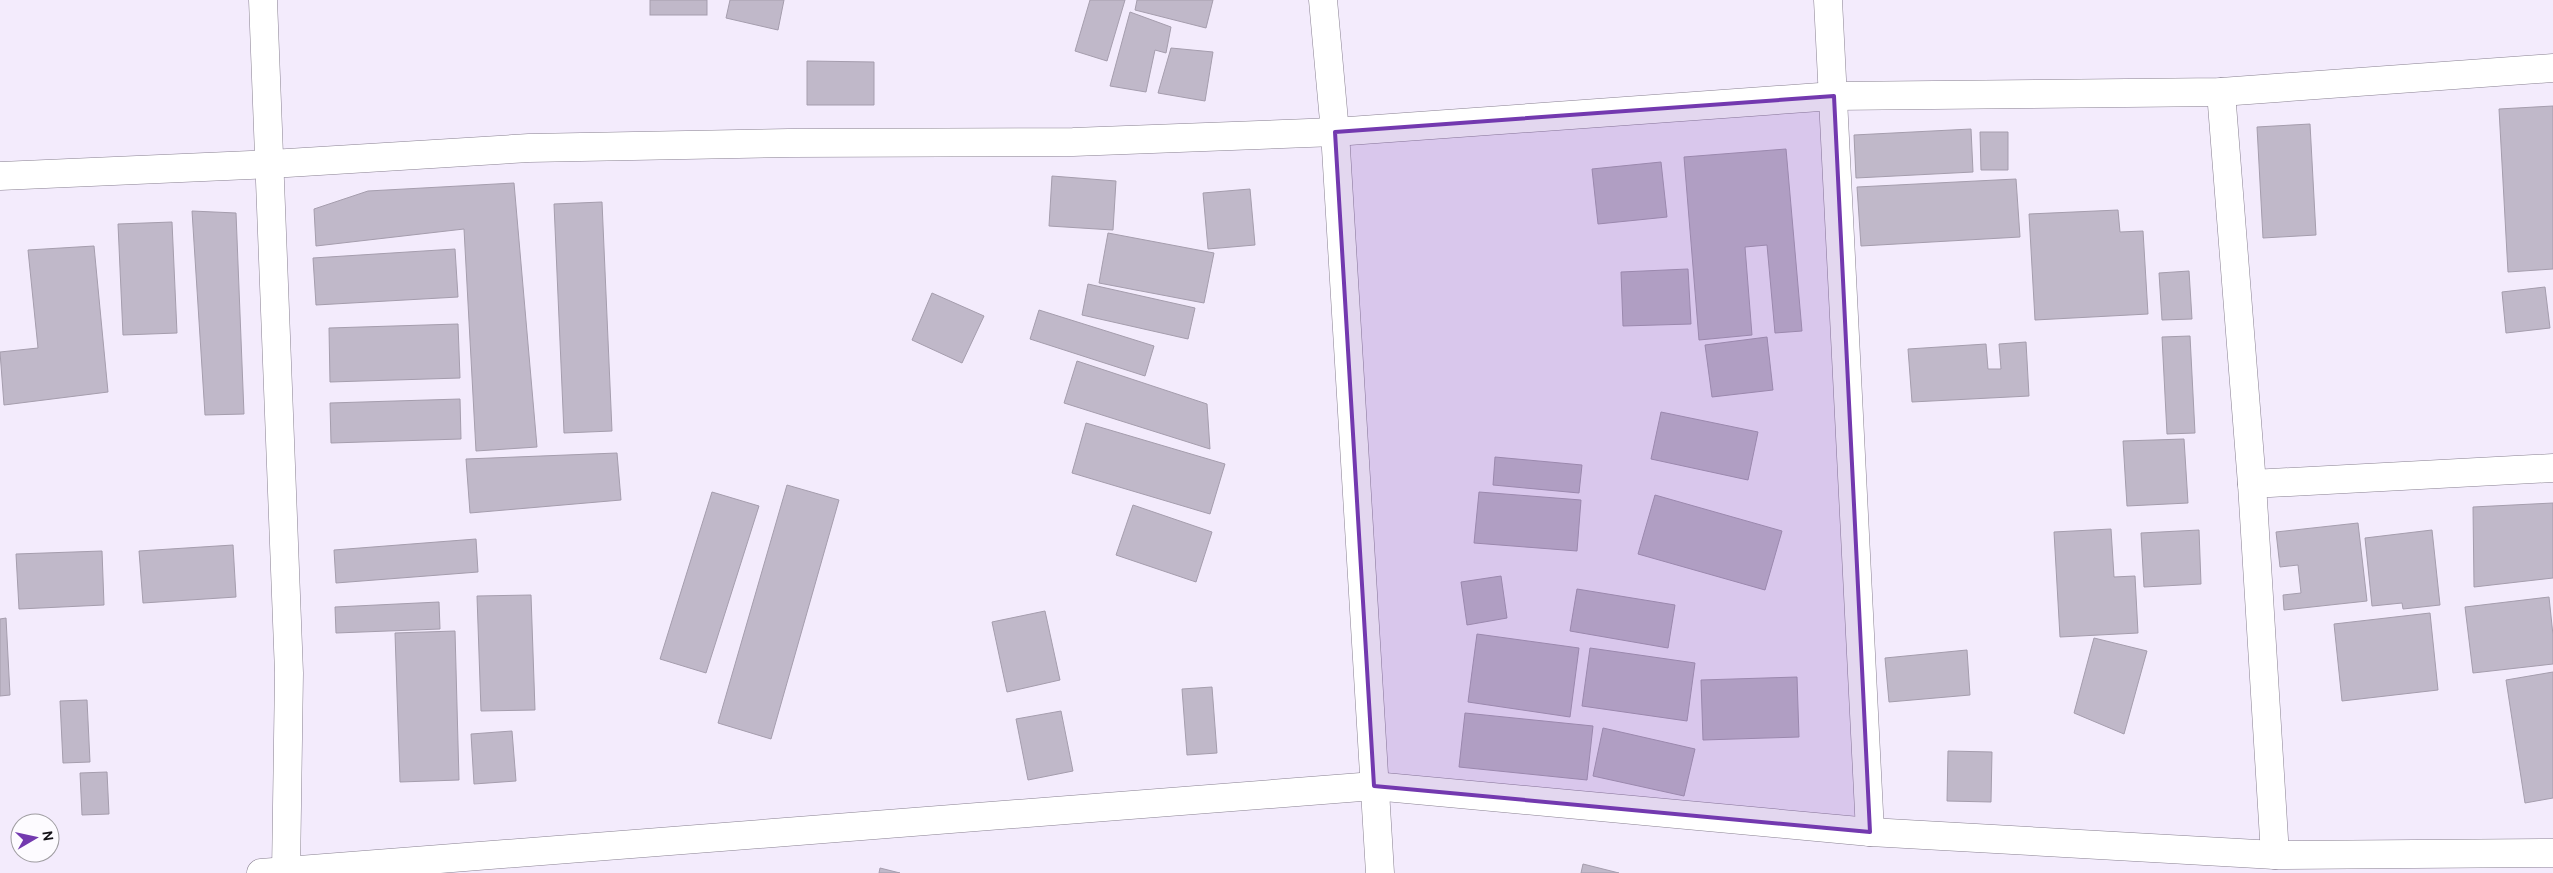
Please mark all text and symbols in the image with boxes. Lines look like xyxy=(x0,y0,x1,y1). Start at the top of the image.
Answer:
north arrow xyxy=(10,813,60,863)
text: N xyxy=(38,830,58,842)

